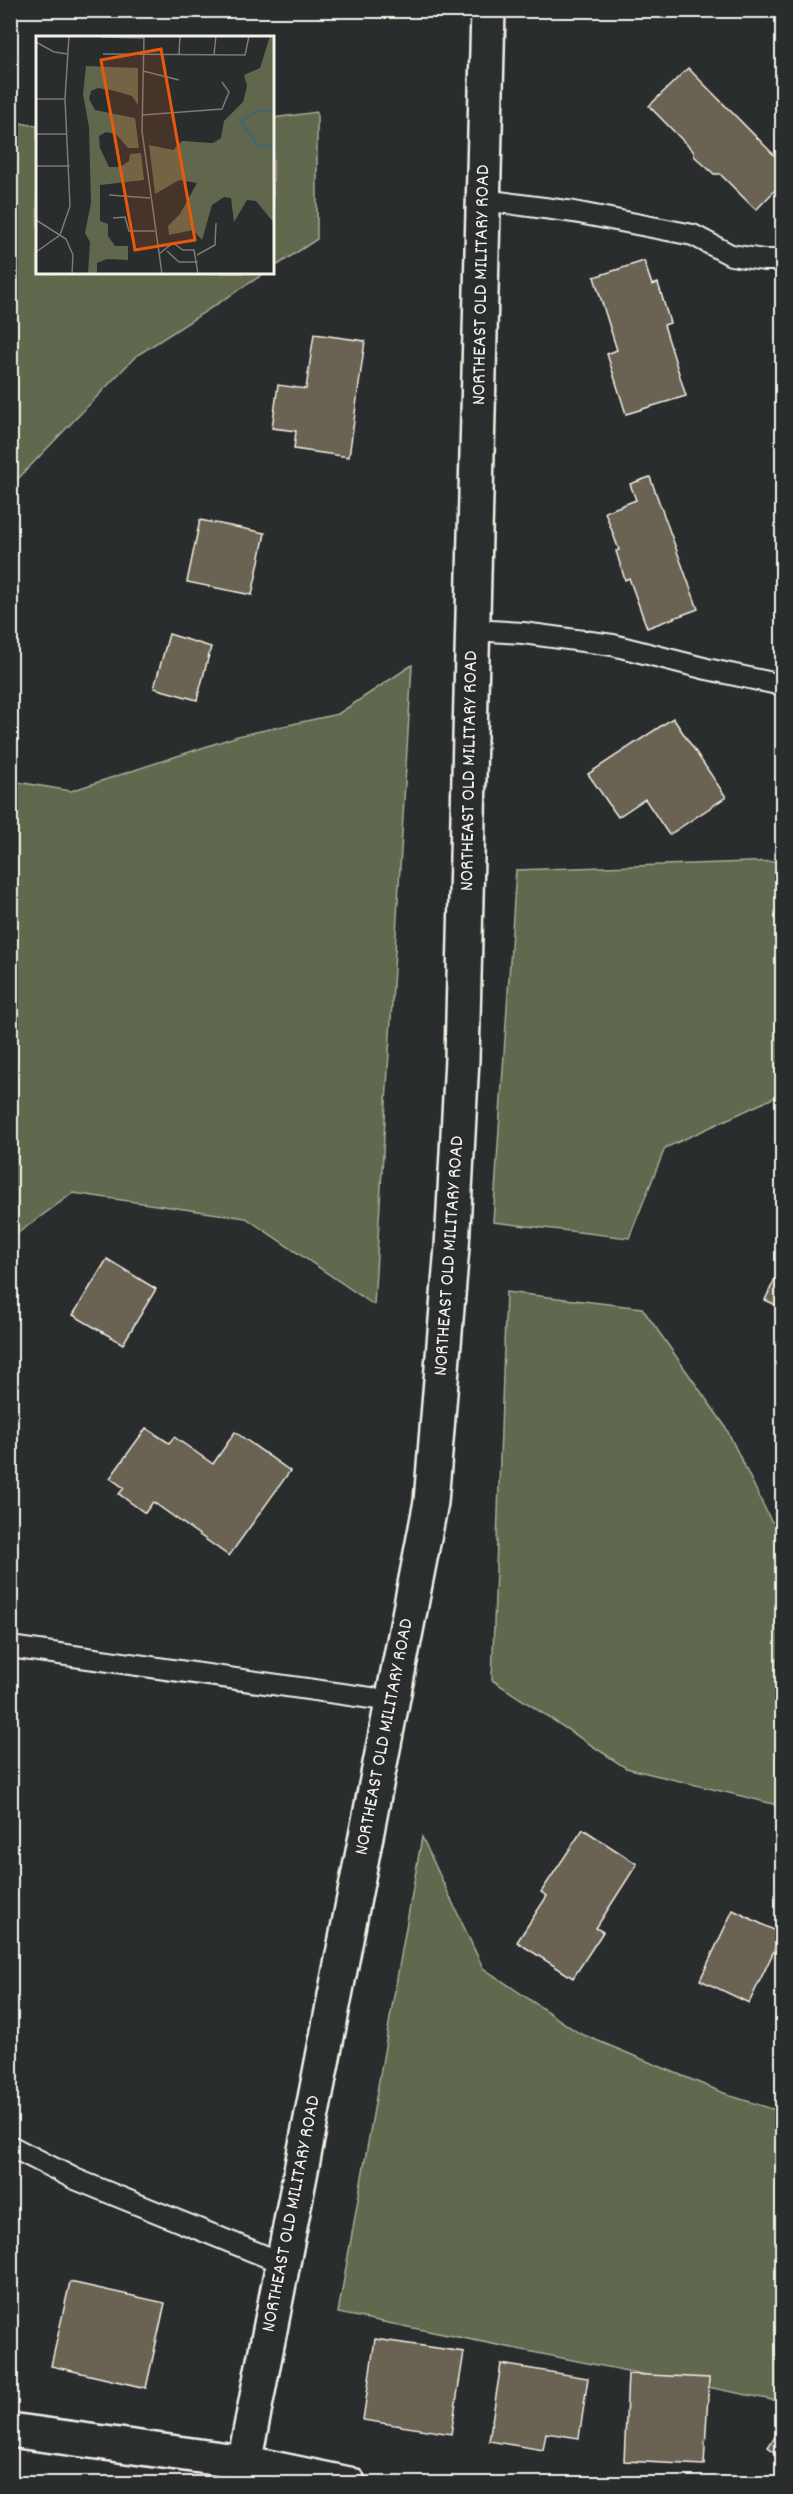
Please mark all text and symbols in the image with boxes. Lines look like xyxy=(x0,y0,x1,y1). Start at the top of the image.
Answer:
inset map xyxy=(36,36,274,274)
street label: NORTHEAST OLD MILITARY ROAD xyxy=(466,164,498,406)
street label: NORTHEAST OLD MILITARY ROAD xyxy=(454,650,486,892)
street label: NORTHEAST OLD MILITARY ROAD xyxy=(428,1135,472,1377)
street label: NORTHEAST OLD MILITARY ROAD xyxy=(348,1616,422,1858)
street label: NORTHEAST OLD MILITARY ROAD xyxy=(255,2093,329,2335)

